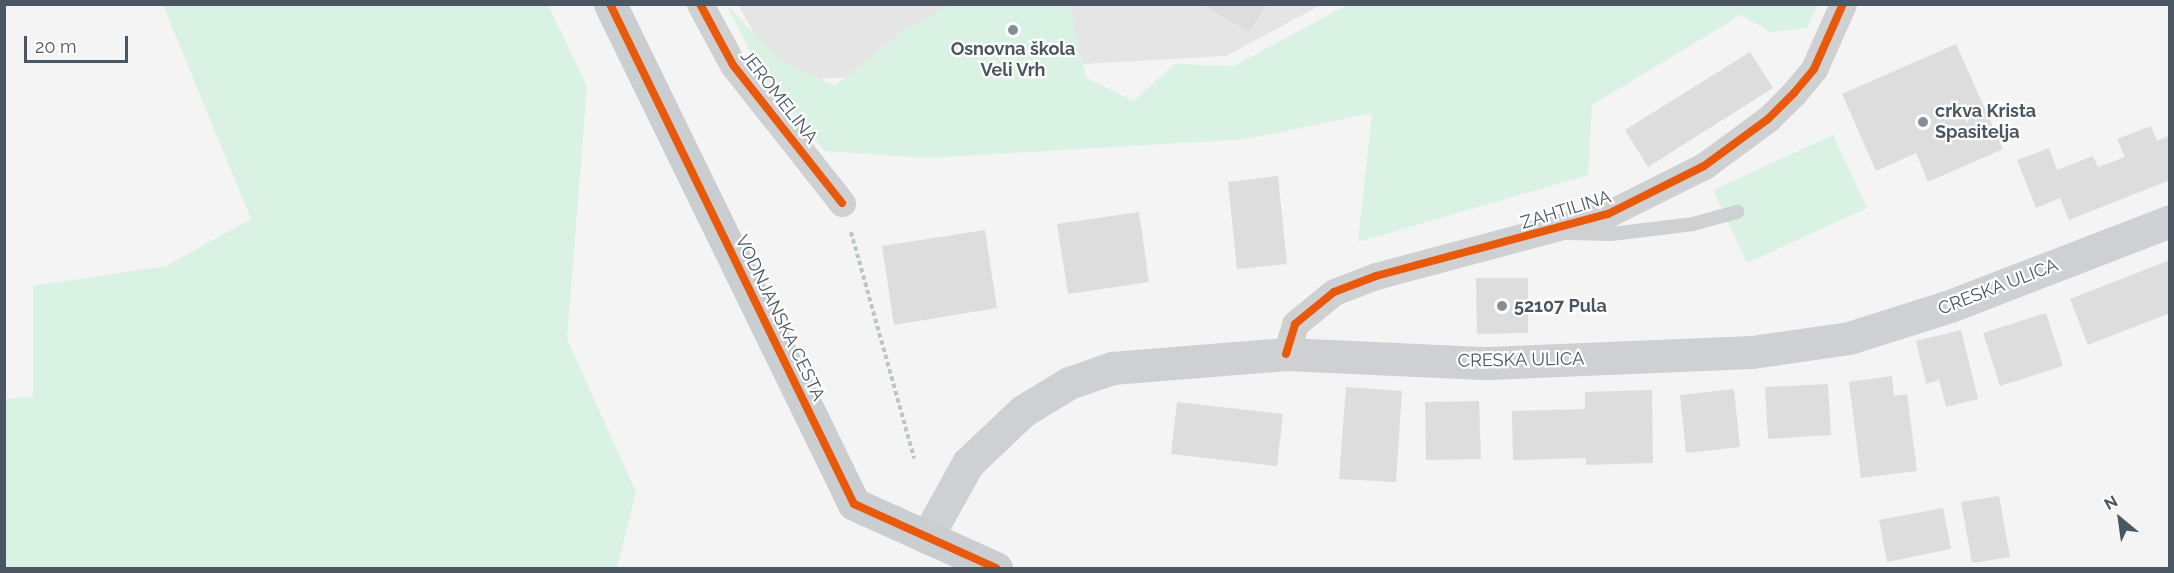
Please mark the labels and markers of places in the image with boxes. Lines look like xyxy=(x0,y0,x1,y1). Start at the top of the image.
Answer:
marker: Osnovna škola Veli Vrh xyxy=(1006,23,1020,37)
place label: Osnovna škola Veli Vrh xyxy=(951,39,1075,82)
place label: crkva Krista Spasitelja xyxy=(1935,101,2036,144)
marker: crkva Krista Spasitelja xyxy=(1916,115,1930,129)
place label: 52107 Pula xyxy=(1514,295,1607,317)
marker: 52107 Pula xyxy=(1495,299,1509,313)

